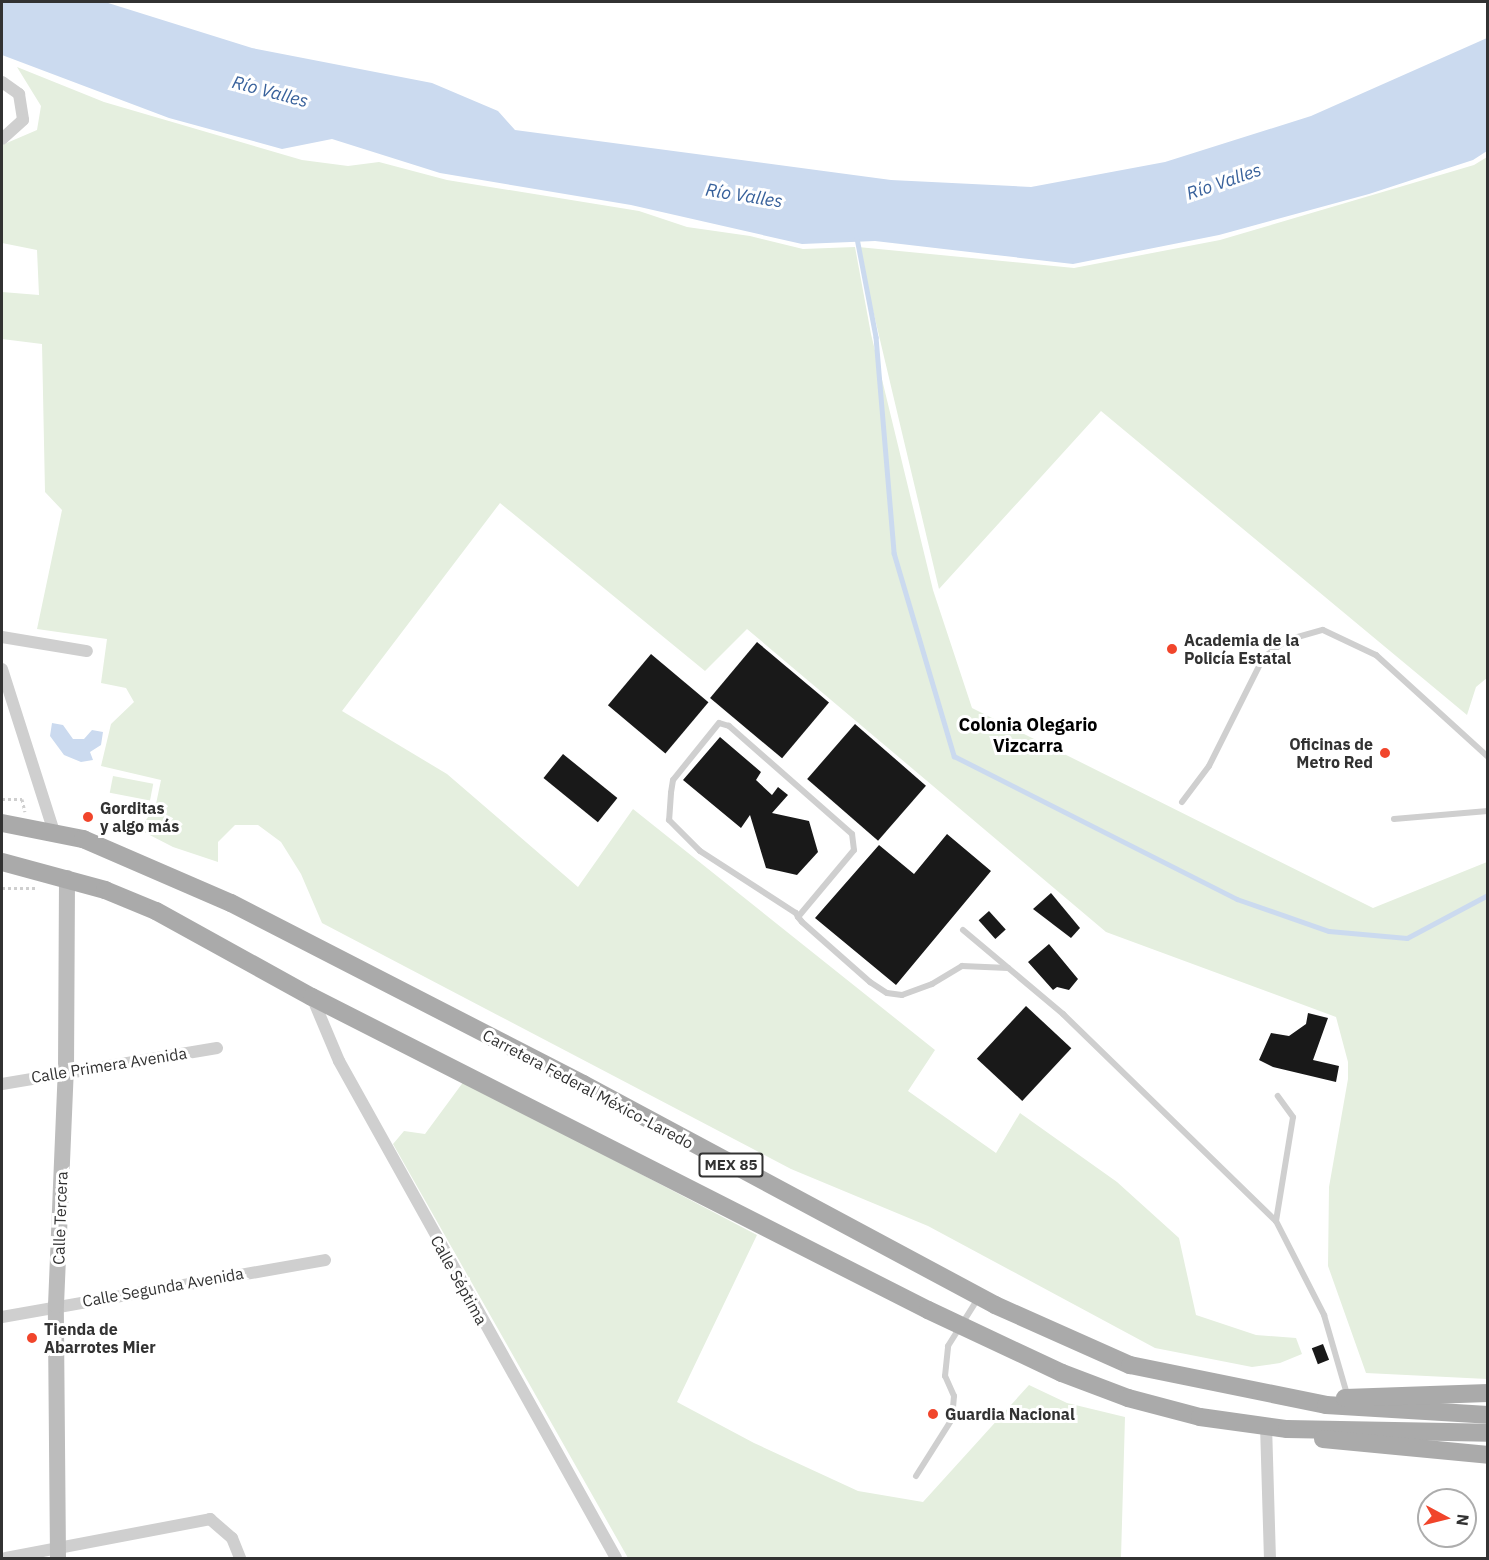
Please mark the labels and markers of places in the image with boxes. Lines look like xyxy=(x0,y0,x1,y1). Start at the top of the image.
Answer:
place label: Academia de la Policía Estatal xyxy=(1184,630,1299,668)
marker: Academia de la Policía Estatal xyxy=(1165,642,1179,656)
place label: Oficinas de Metro Red xyxy=(1289,734,1373,772)
marker: Oficinas de Metro Red xyxy=(1378,746,1392,760)
place label: Gorditas y algo más xyxy=(100,798,179,836)
marker: Gorditas y algo más xyxy=(81,810,95,824)
place label: Tienda de Abarrotes Mier xyxy=(44,1319,156,1357)
marker: Tienda de Abarrotes Mier xyxy=(25,1331,39,1345)
place label: Guardia Nacional xyxy=(945,1404,1075,1424)
marker: Guardia Nacional xyxy=(926,1407,940,1421)

